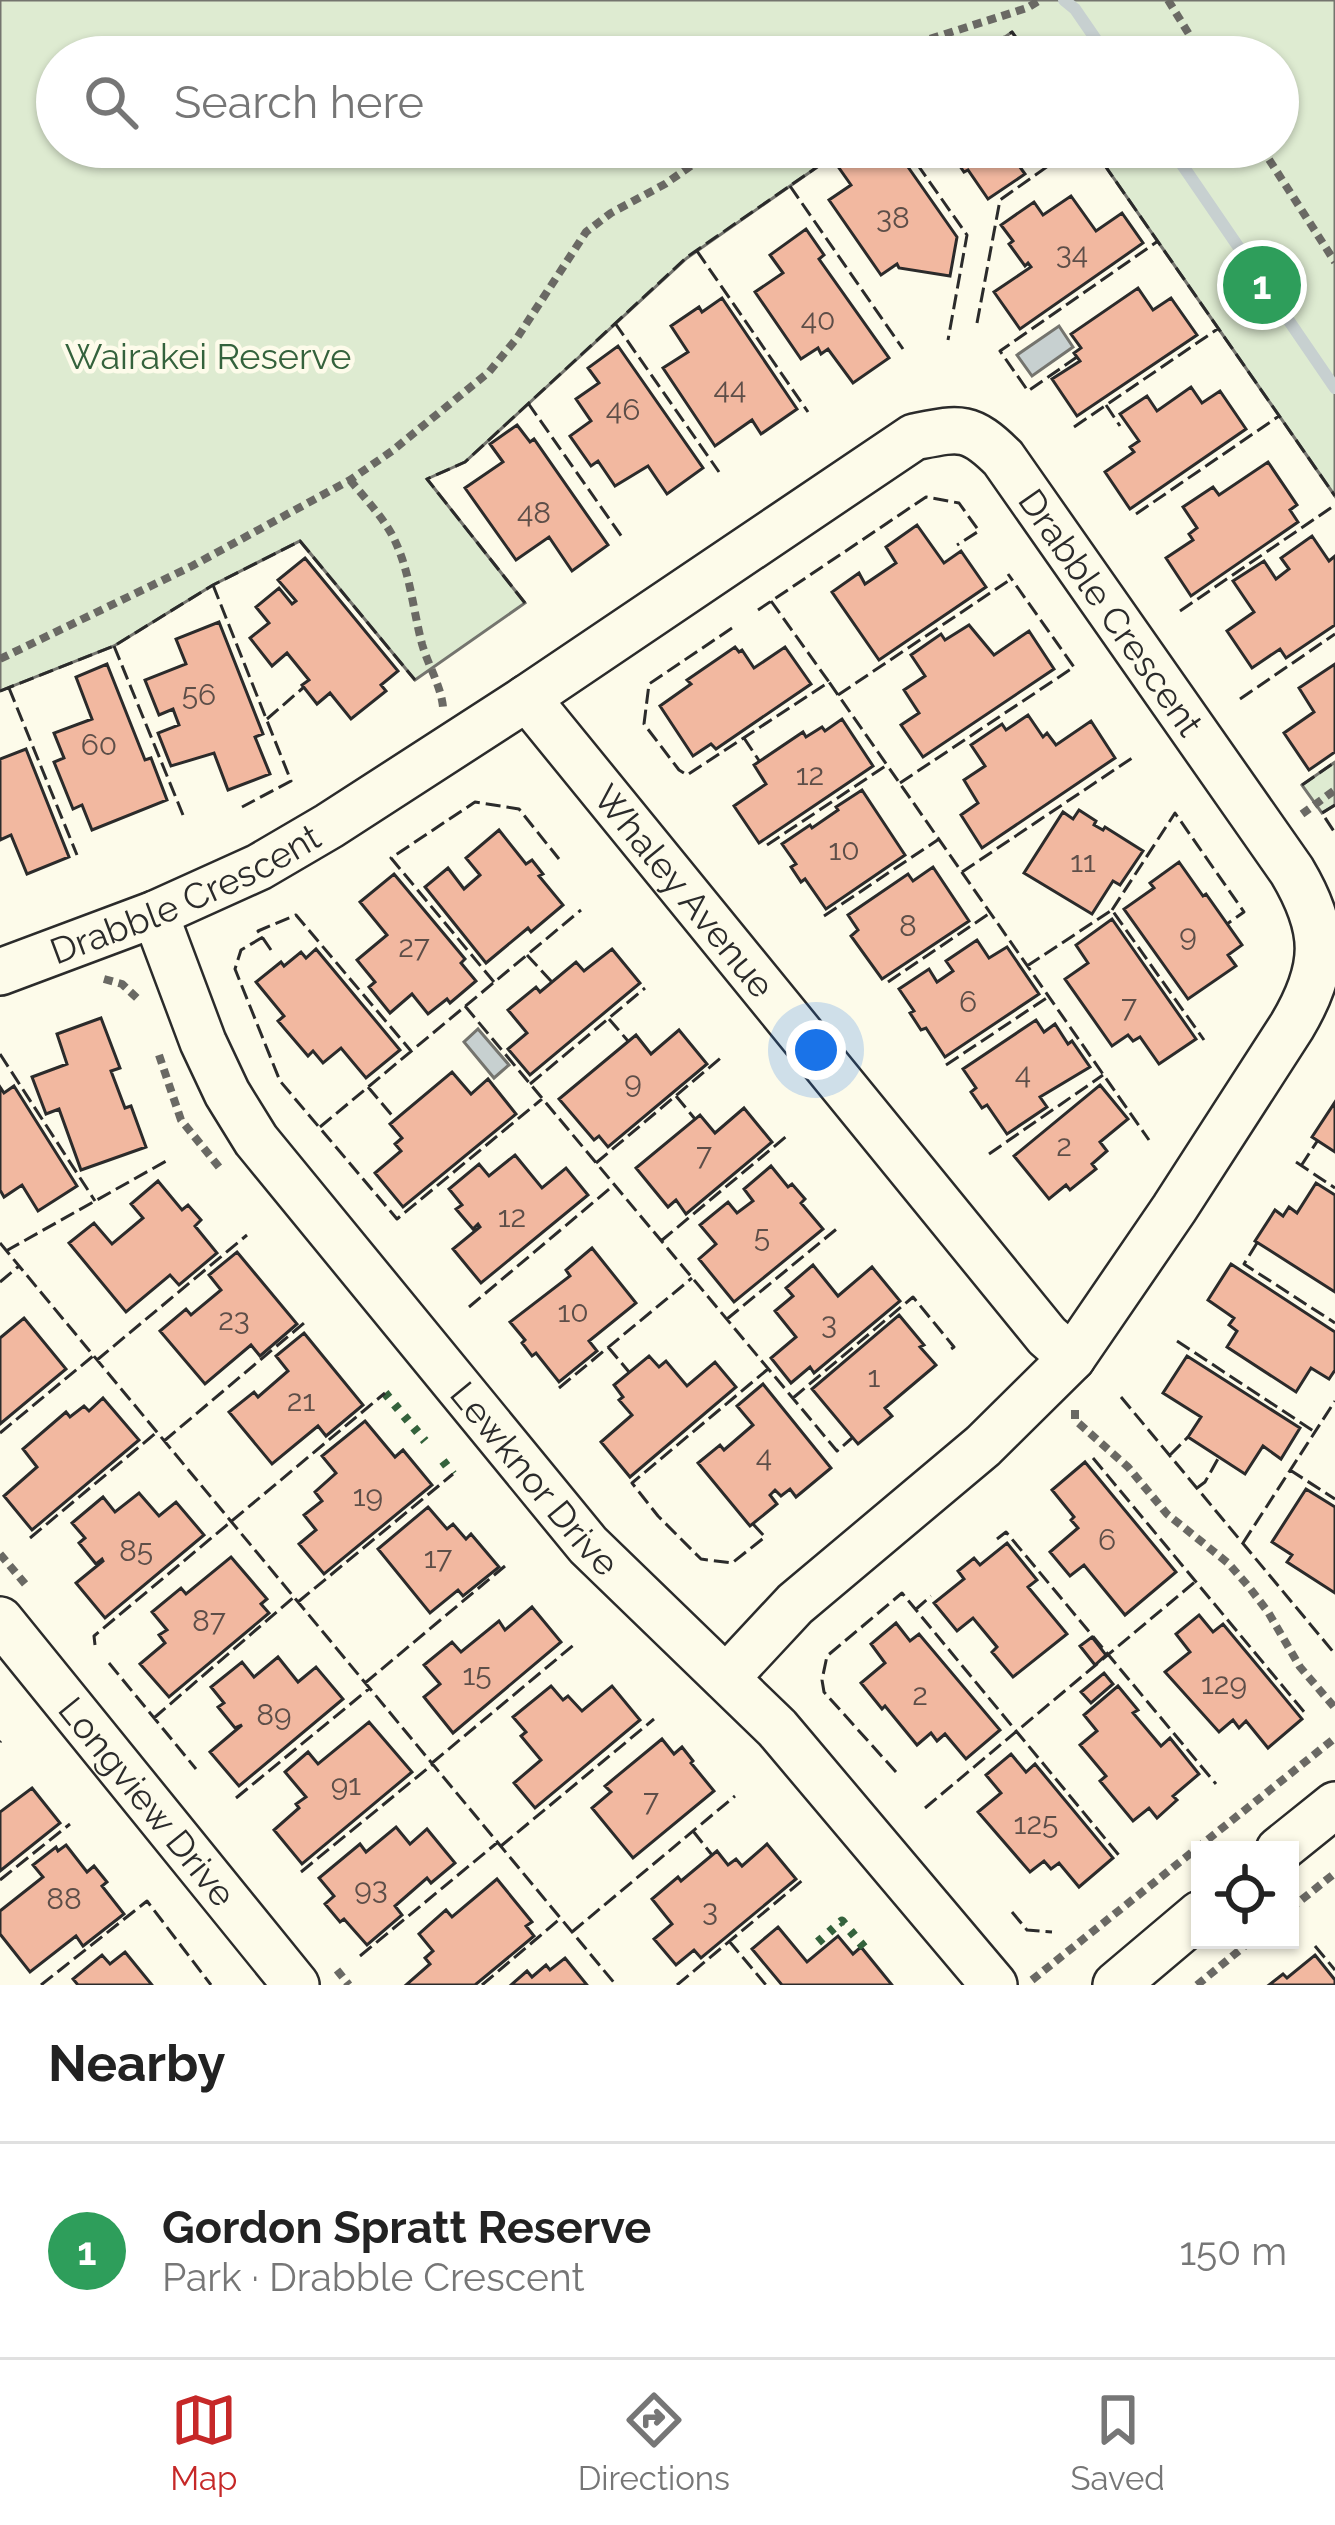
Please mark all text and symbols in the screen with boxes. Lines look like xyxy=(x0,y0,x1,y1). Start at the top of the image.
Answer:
search box xyxy=(36,36,1299,168)
icon: search xyxy=(78,69,144,135)
text: Search here xyxy=(174,76,424,129)
house number: 38 xyxy=(876,200,910,235)
house number: 34 xyxy=(1056,236,1088,271)
pin: 1 xyxy=(1223,240,1301,330)
house number: 40 xyxy=(801,302,835,337)
park label: Wairakei Reserve xyxy=(65,335,351,377)
house number: 44 xyxy=(714,371,746,406)
house number: 46 xyxy=(606,392,640,427)
street label: Drabble Crescent xyxy=(1010,481,1212,744)
house number: 48 xyxy=(517,495,551,530)
house number: 56 xyxy=(182,677,216,712)
house number: 60 xyxy=(81,727,117,762)
house number: 12 xyxy=(796,757,824,792)
street label: Whaley Avenue xyxy=(585,776,783,1006)
street label: Drabble Crescent xyxy=(44,815,327,972)
house number: 10 xyxy=(828,832,860,867)
house number: 11 xyxy=(1070,844,1096,879)
house number: 8 xyxy=(899,908,917,943)
house number: 9 xyxy=(1179,917,1197,952)
house number: 27 xyxy=(398,929,430,964)
house number: 6 xyxy=(959,984,977,1019)
house number: 7 xyxy=(1121,989,1137,1024)
your location xyxy=(786,1020,846,1080)
house number: 4 xyxy=(1015,1056,1031,1091)
house number: 9 xyxy=(624,1064,642,1099)
house number: 2 xyxy=(1056,1128,1072,1163)
house number: 7 xyxy=(696,1137,712,1172)
house number: 12 xyxy=(498,1199,526,1234)
house number: 5 xyxy=(754,1219,770,1254)
house number: 10 xyxy=(557,1294,589,1329)
house number: 23 xyxy=(218,1302,250,1337)
house number: 3 xyxy=(821,1306,837,1341)
house number: 1 xyxy=(868,1359,881,1394)
street label: Lewknor Drive xyxy=(442,1374,627,1584)
house number: 21 xyxy=(287,1383,315,1418)
house number: 4 xyxy=(756,1439,772,1474)
house number: 19 xyxy=(353,1478,383,1513)
house number: 6 xyxy=(1098,1522,1116,1557)
house number: 85 xyxy=(119,1533,153,1568)
house number: 17 xyxy=(424,1540,452,1575)
house number: 87 xyxy=(192,1603,226,1638)
house number: 15 xyxy=(462,1657,492,1692)
house number: 129 xyxy=(1201,1666,1247,1701)
house number: 2 xyxy=(912,1677,928,1712)
street label: Longview Drive xyxy=(50,1689,244,1915)
house number: 89 xyxy=(256,1697,292,1732)
house number: 91 xyxy=(331,1767,361,1802)
house number: 7 xyxy=(643,1783,659,1818)
house number: 125 xyxy=(1014,1806,1058,1841)
map controls xyxy=(1191,1841,1299,1949)
button: locate xyxy=(1191,1841,1299,1949)
house number: 93 xyxy=(354,1871,388,1906)
house number: 88 xyxy=(46,1881,82,1916)
house number: 3 xyxy=(702,1893,718,1928)
text: Nearby xyxy=(48,2033,225,2093)
text: Gordon Spratt Reserve xyxy=(162,2201,651,2254)
text: 1 xyxy=(77,2228,97,2274)
text: 150 m xyxy=(1179,2228,1287,2274)
text: Park · Drabble Crescent xyxy=(162,2254,585,2300)
tab: Map xyxy=(170,2387,237,2498)
tab: Directions xyxy=(578,2387,730,2498)
tab: Saved xyxy=(1070,2387,1165,2498)

